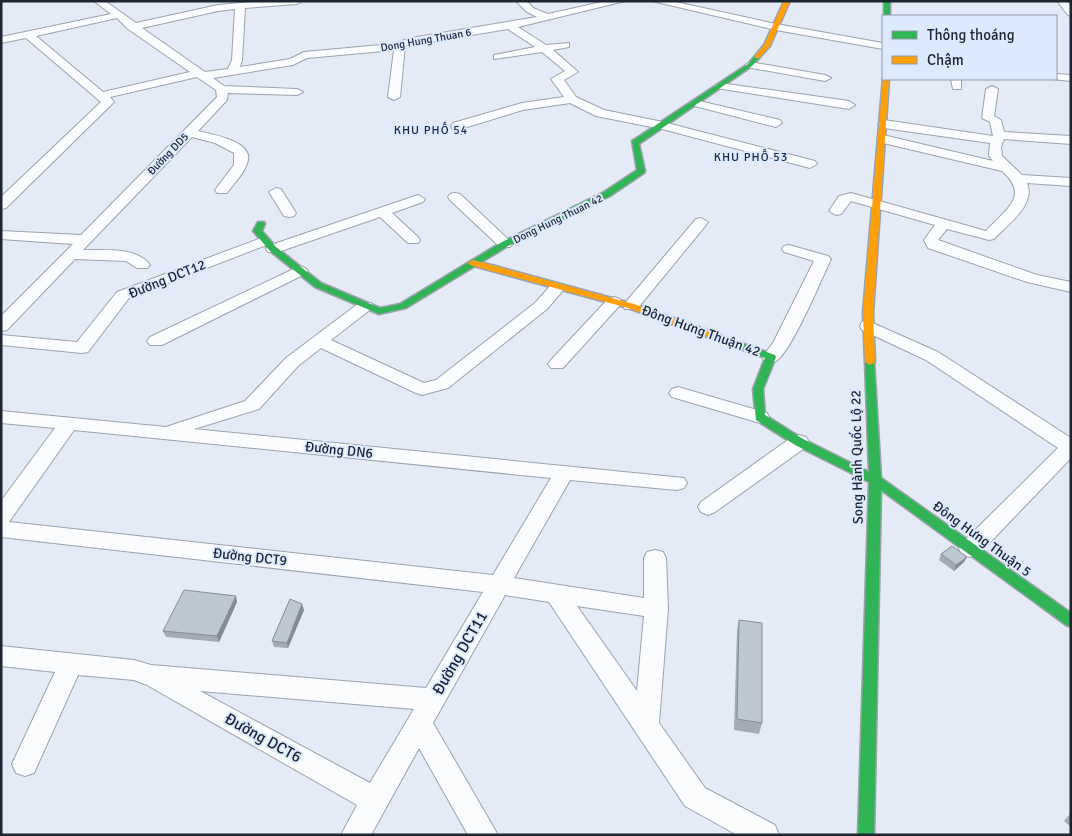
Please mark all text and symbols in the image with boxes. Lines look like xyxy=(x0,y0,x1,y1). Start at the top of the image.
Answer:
legend xyxy=(882,15,1057,80)
street label: Dong Hung Thuan 6 xyxy=(380,26,473,54)
text: Thông thoáng xyxy=(927,26,1015,44)
text: Chậm xyxy=(927,51,964,69)
district label: KHU PHỐ 54 xyxy=(394,121,468,138)
street label: Đường DD5 xyxy=(145,130,191,178)
district label: KHU PHỐ 53 xyxy=(714,148,788,165)
street label: Dong Hung Thuan 42 xyxy=(511,192,605,246)
street label: Đường DCT12 xyxy=(126,256,208,302)
street label: Đông Hưng Thuận 42 xyxy=(639,302,763,360)
street label: Song Hành Quốc Lộ 22 xyxy=(847,390,867,524)
street label: Đường DN6 xyxy=(304,438,374,462)
street label: Đông Hưng Thuận 5 xyxy=(929,498,1035,580)
street label: Đường DCT9 xyxy=(212,545,288,569)
street label: Đường DCT11 xyxy=(428,607,492,699)
street label: Đường DCT6 xyxy=(221,709,305,767)

